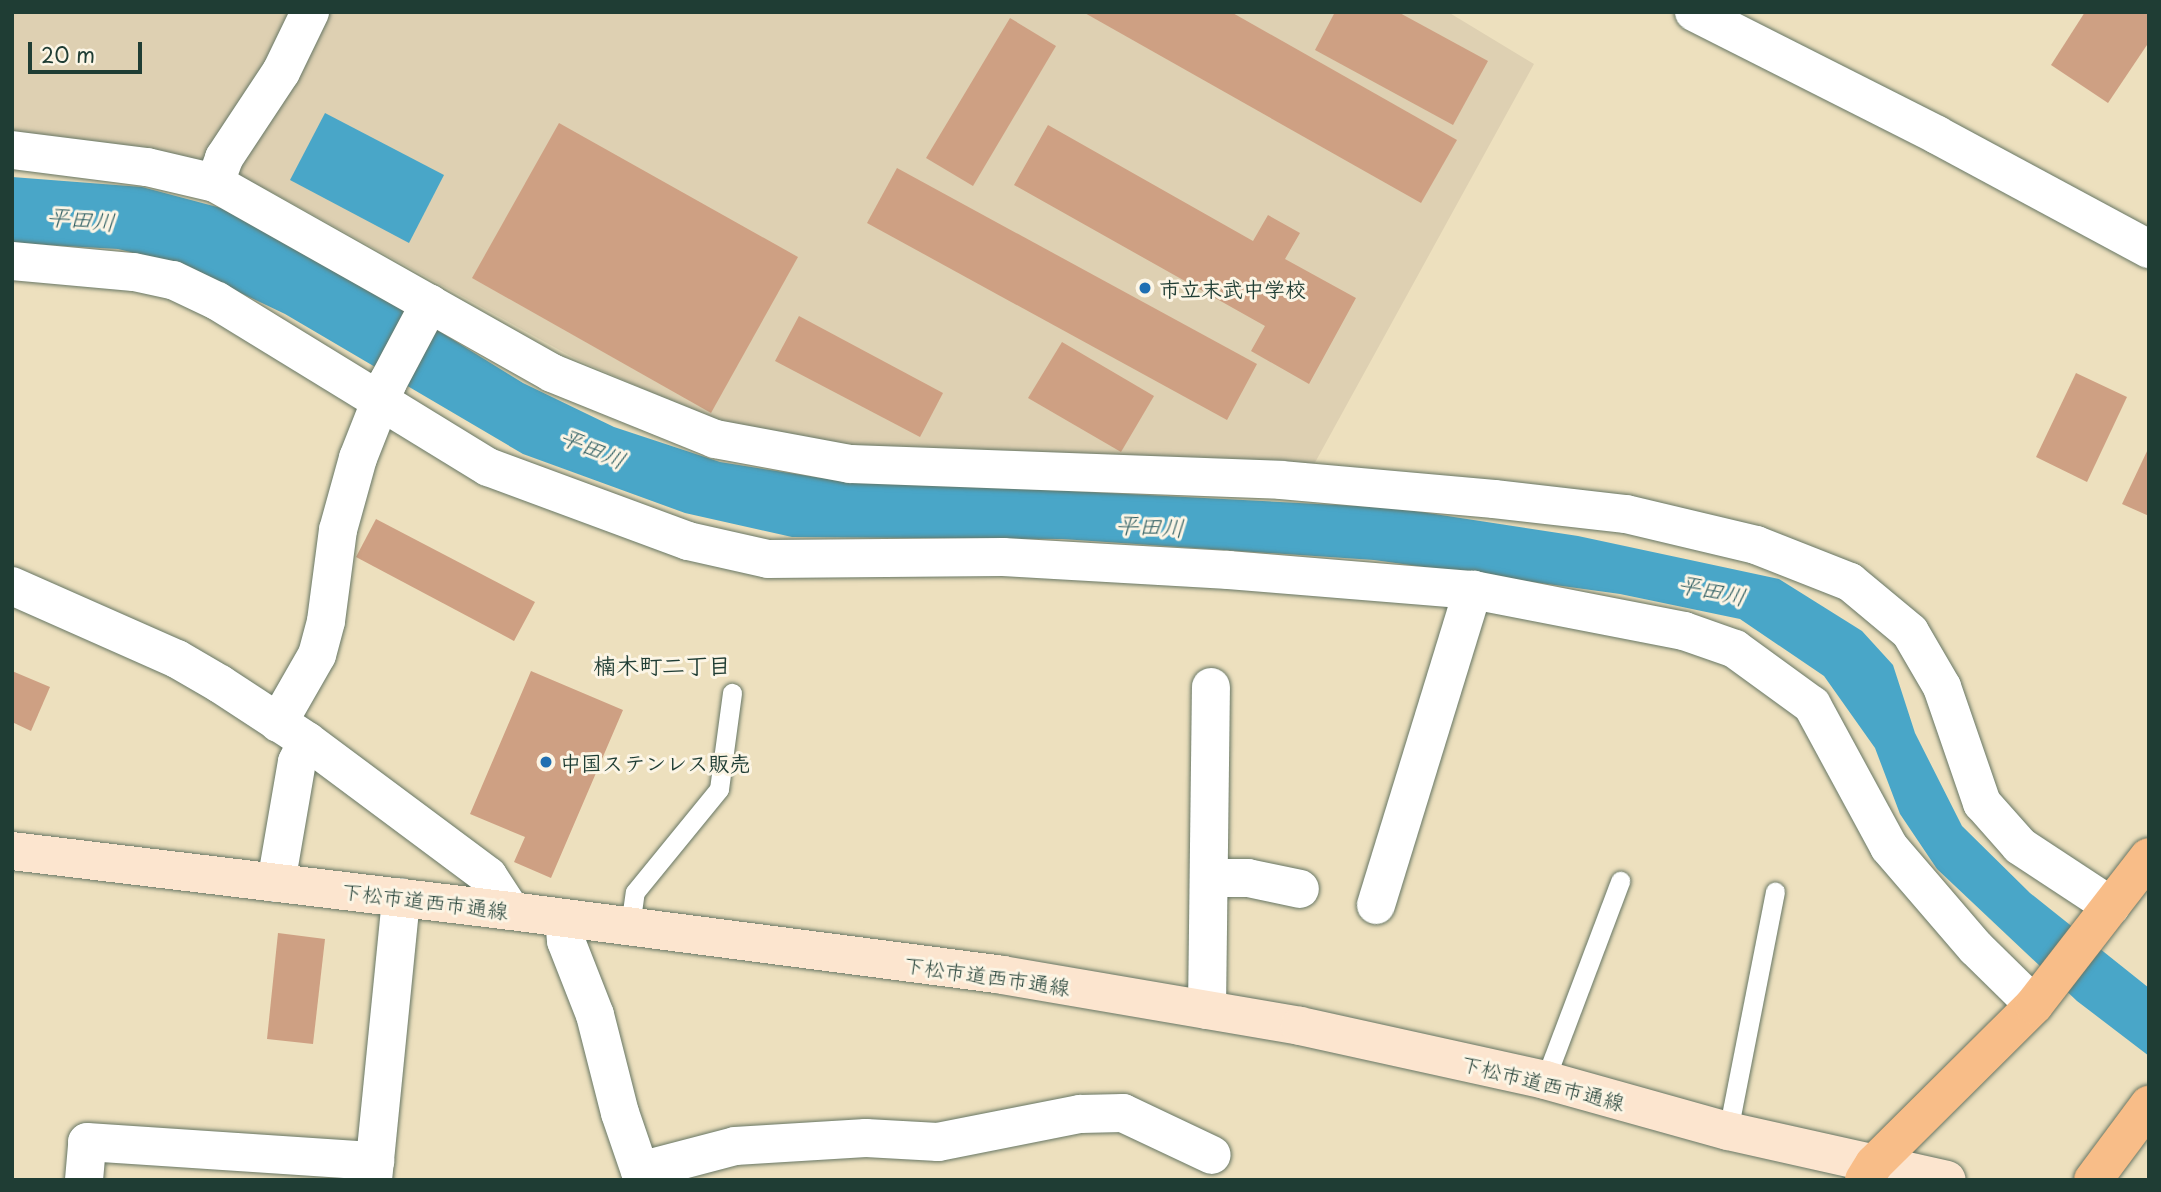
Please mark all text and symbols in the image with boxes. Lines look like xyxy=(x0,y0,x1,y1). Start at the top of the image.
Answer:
scale bar xyxy=(32,28,145,72)
text: 20 m xyxy=(41,38,95,70)
water label: 平田川 xyxy=(45,202,117,236)
place label: 市立末武中学校 xyxy=(1159,275,1306,301)
marker: 市立末武中学校 xyxy=(1137,280,1153,296)
water label: 平田川 xyxy=(556,422,630,474)
water label: 平田川 xyxy=(1115,510,1185,542)
water label: 平田川 xyxy=(1675,569,1749,611)
district label: 楠木町二丁目 xyxy=(593,651,731,679)
place label: 中国ステンレス販売 xyxy=(560,749,749,775)
marker: 中国ステンレス販売 xyxy=(538,754,554,770)
street label: 下松市道西市通線 xyxy=(340,877,510,923)
street label: 下松市道西市通線 xyxy=(902,951,1072,999)
street label: 下松市道西市通線 xyxy=(1458,1049,1628,1115)

